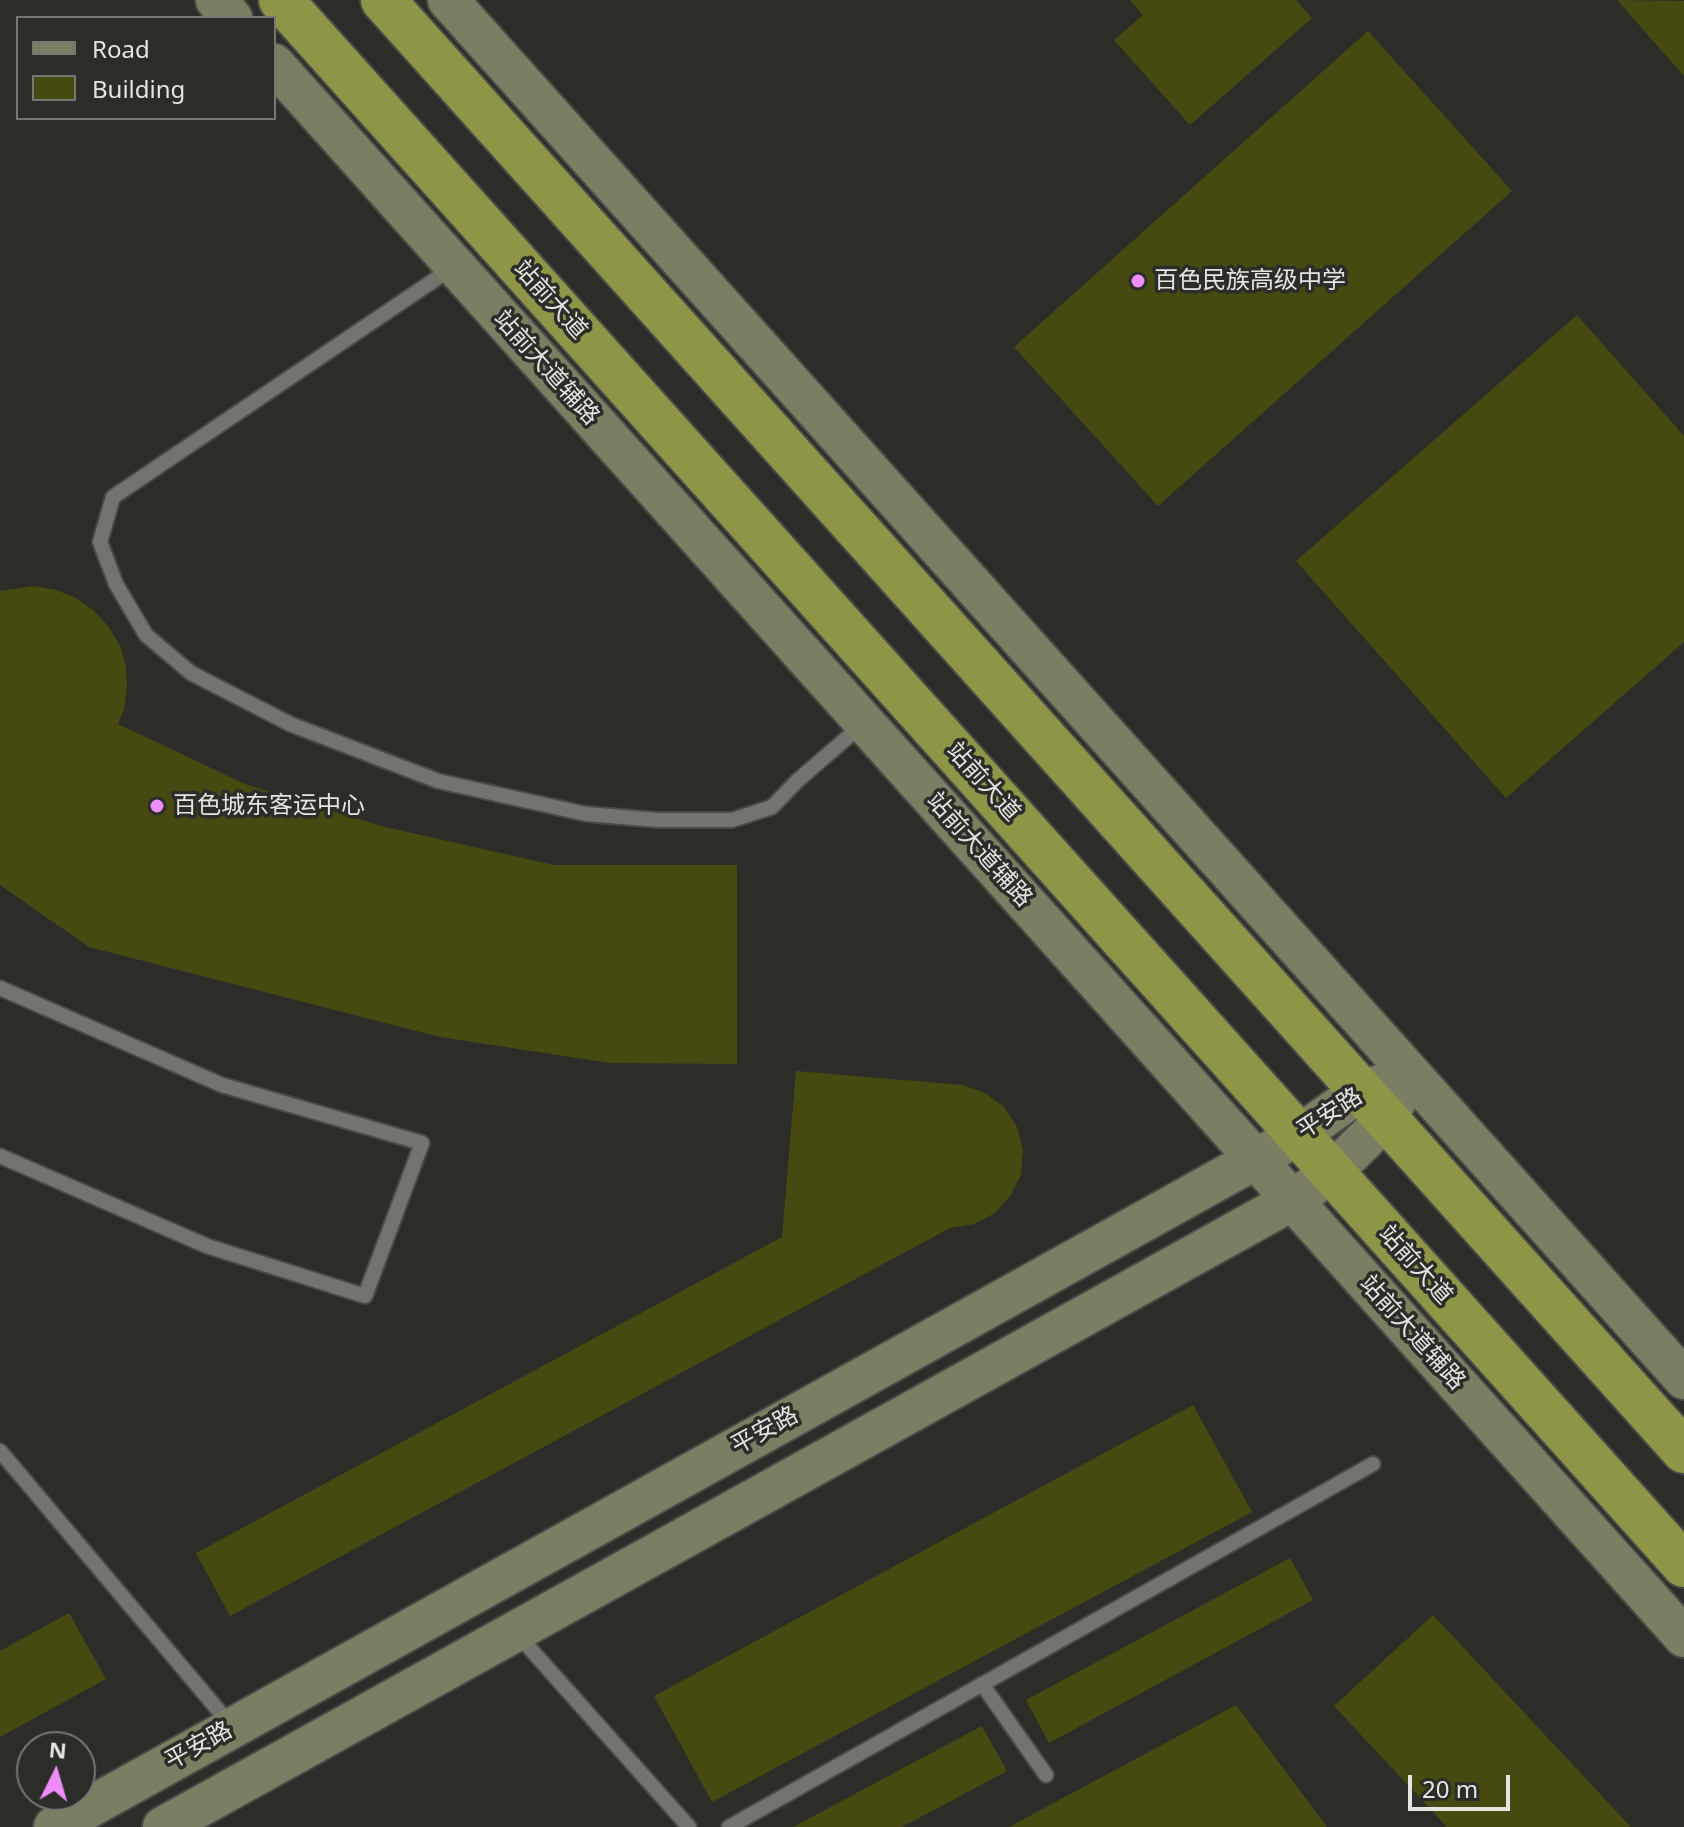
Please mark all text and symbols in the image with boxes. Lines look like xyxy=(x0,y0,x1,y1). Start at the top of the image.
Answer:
legend xyxy=(16,16,276,120)
text: Road xyxy=(92,32,150,65)
text: Building xyxy=(92,72,185,105)
street label: 站前大道 xyxy=(507,255,593,345)
place label: 百色民族高级中学 xyxy=(1154,267,1346,295)
marker: 百色民族高级中学 xyxy=(1129,272,1147,290)
street label: 站前大道辅路 xyxy=(487,305,605,431)
street label: 站前大道 xyxy=(940,737,1026,827)
street label: 站前大道辅路 xyxy=(920,787,1038,913)
place label: 百色城东客运中心 xyxy=(173,792,365,820)
marker: 百色城东客运中心 xyxy=(148,797,166,815)
street label: 平安路 xyxy=(1292,1082,1368,1146)
street label: 站前大道 xyxy=(1372,1220,1458,1310)
street label: 站前大道辅路 xyxy=(1353,1270,1471,1396)
street label: 平安路 xyxy=(727,1401,803,1461)
street label: 平安路 xyxy=(161,1716,237,1776)
north arrow xyxy=(16,1731,96,1811)
text: N xyxy=(48,1733,68,1765)
scale bar xyxy=(1412,1759,1514,1809)
text: 20 m xyxy=(1422,1772,1478,1805)

